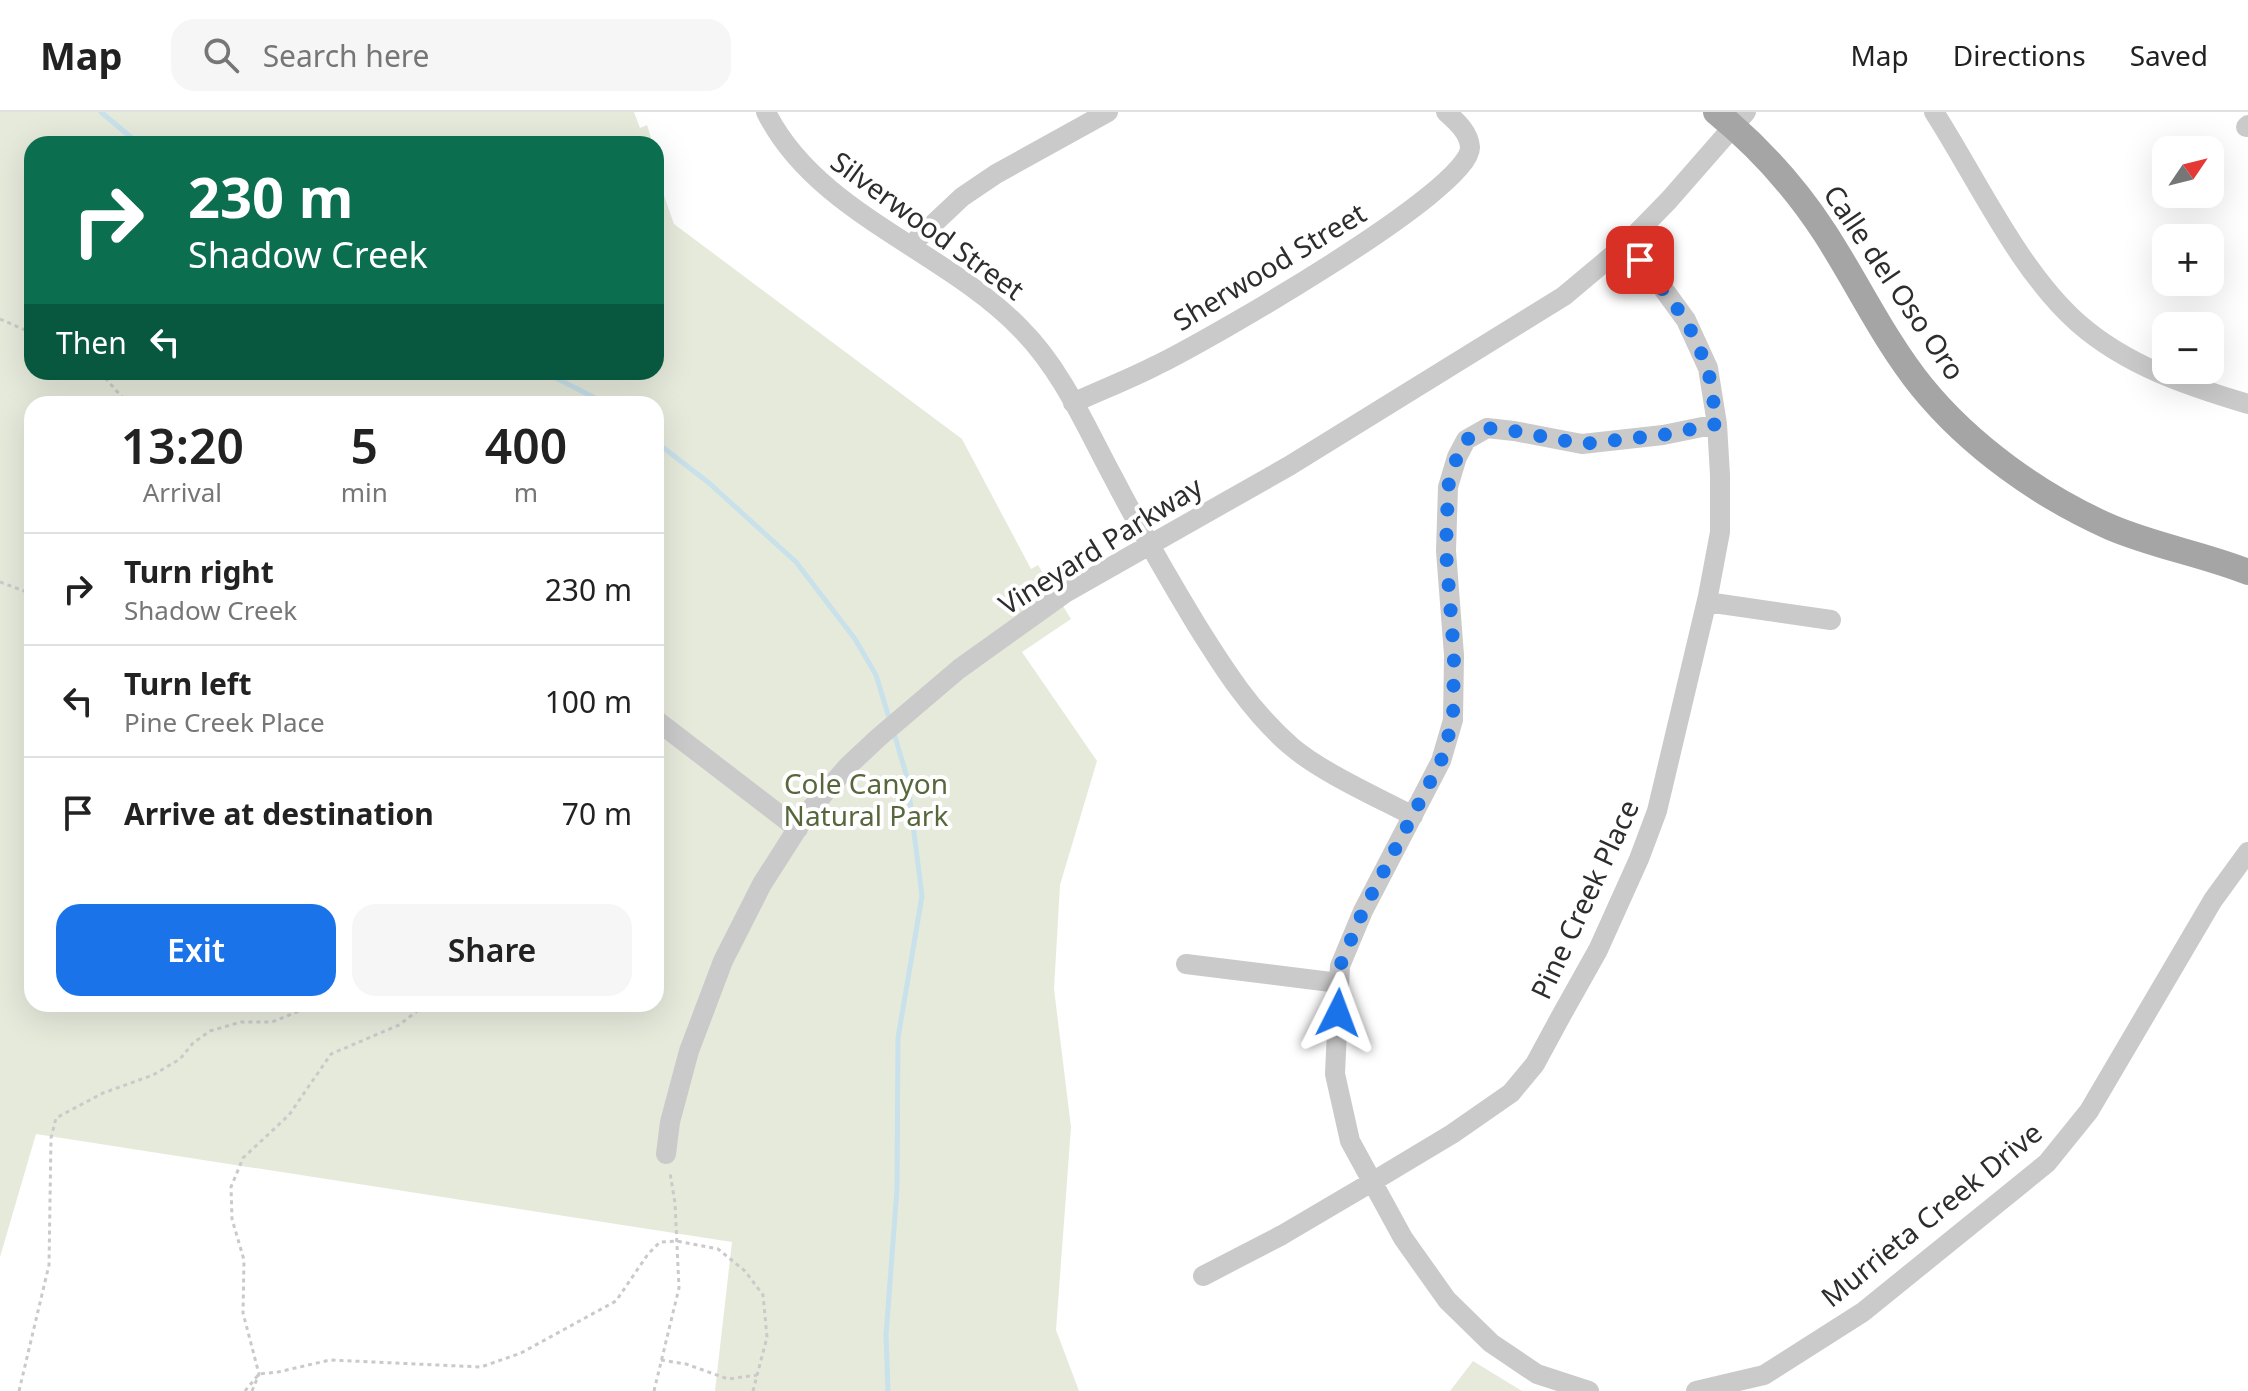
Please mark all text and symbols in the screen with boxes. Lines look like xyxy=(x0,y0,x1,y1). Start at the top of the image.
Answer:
search box xyxy=(171,19,731,91)
text: Map xyxy=(40,29,123,81)
icon: search xyxy=(199,33,243,77)
text: Search here xyxy=(263,35,430,76)
text: Map xyxy=(1850,36,1909,74)
text: Directions xyxy=(1953,36,2086,74)
text: Saved xyxy=(2130,36,2208,74)
north arrow xyxy=(2152,136,2224,208)
map controls xyxy=(2152,136,2224,384)
street label: Silverwood Street xyxy=(824,142,1032,308)
text: 230 m xyxy=(188,158,353,234)
icon: right xyxy=(56,168,160,272)
street label: Calle del Oso Oro xyxy=(1816,177,1974,387)
street label: Sherwood Street xyxy=(1166,193,1372,339)
button: + xyxy=(2152,224,2224,296)
pin xyxy=(1606,226,1674,294)
text: Shadow Creek xyxy=(188,230,428,279)
icon: arrive xyxy=(1618,238,1662,282)
button: − xyxy=(2152,312,2224,384)
icon: left xyxy=(143,320,187,364)
text: Then xyxy=(56,322,127,363)
text: 13:20 xyxy=(121,413,244,478)
text: 5 xyxy=(351,413,378,478)
text: 400 xyxy=(485,413,567,478)
street label: Vineyard Parkway xyxy=(991,467,1210,623)
text: Arrival xyxy=(143,474,222,510)
text: min xyxy=(341,474,388,510)
text: m xyxy=(514,474,538,510)
text: Turn right xyxy=(124,551,274,592)
icon: right xyxy=(56,567,100,611)
text: 230 m xyxy=(545,569,632,610)
text: Shadow Creek xyxy=(124,592,297,628)
text: Turn left xyxy=(124,663,252,704)
icon: left xyxy=(56,679,100,723)
text: 100 m xyxy=(545,681,632,722)
text: Pine Creek Place xyxy=(124,704,325,740)
park label: Cole Canyon Natural Park xyxy=(784,764,948,834)
icon: arrive xyxy=(56,791,100,835)
text: Arrive at destination xyxy=(124,793,434,834)
text: 70 m xyxy=(562,793,632,834)
street label: Pine Creek Place xyxy=(1521,793,1647,1005)
button: Exit xyxy=(56,904,336,996)
button: Share xyxy=(352,904,632,996)
position arrow xyxy=(1296,971,1380,1055)
street label: Murrieta Creek Drive xyxy=(1813,1113,2049,1315)

